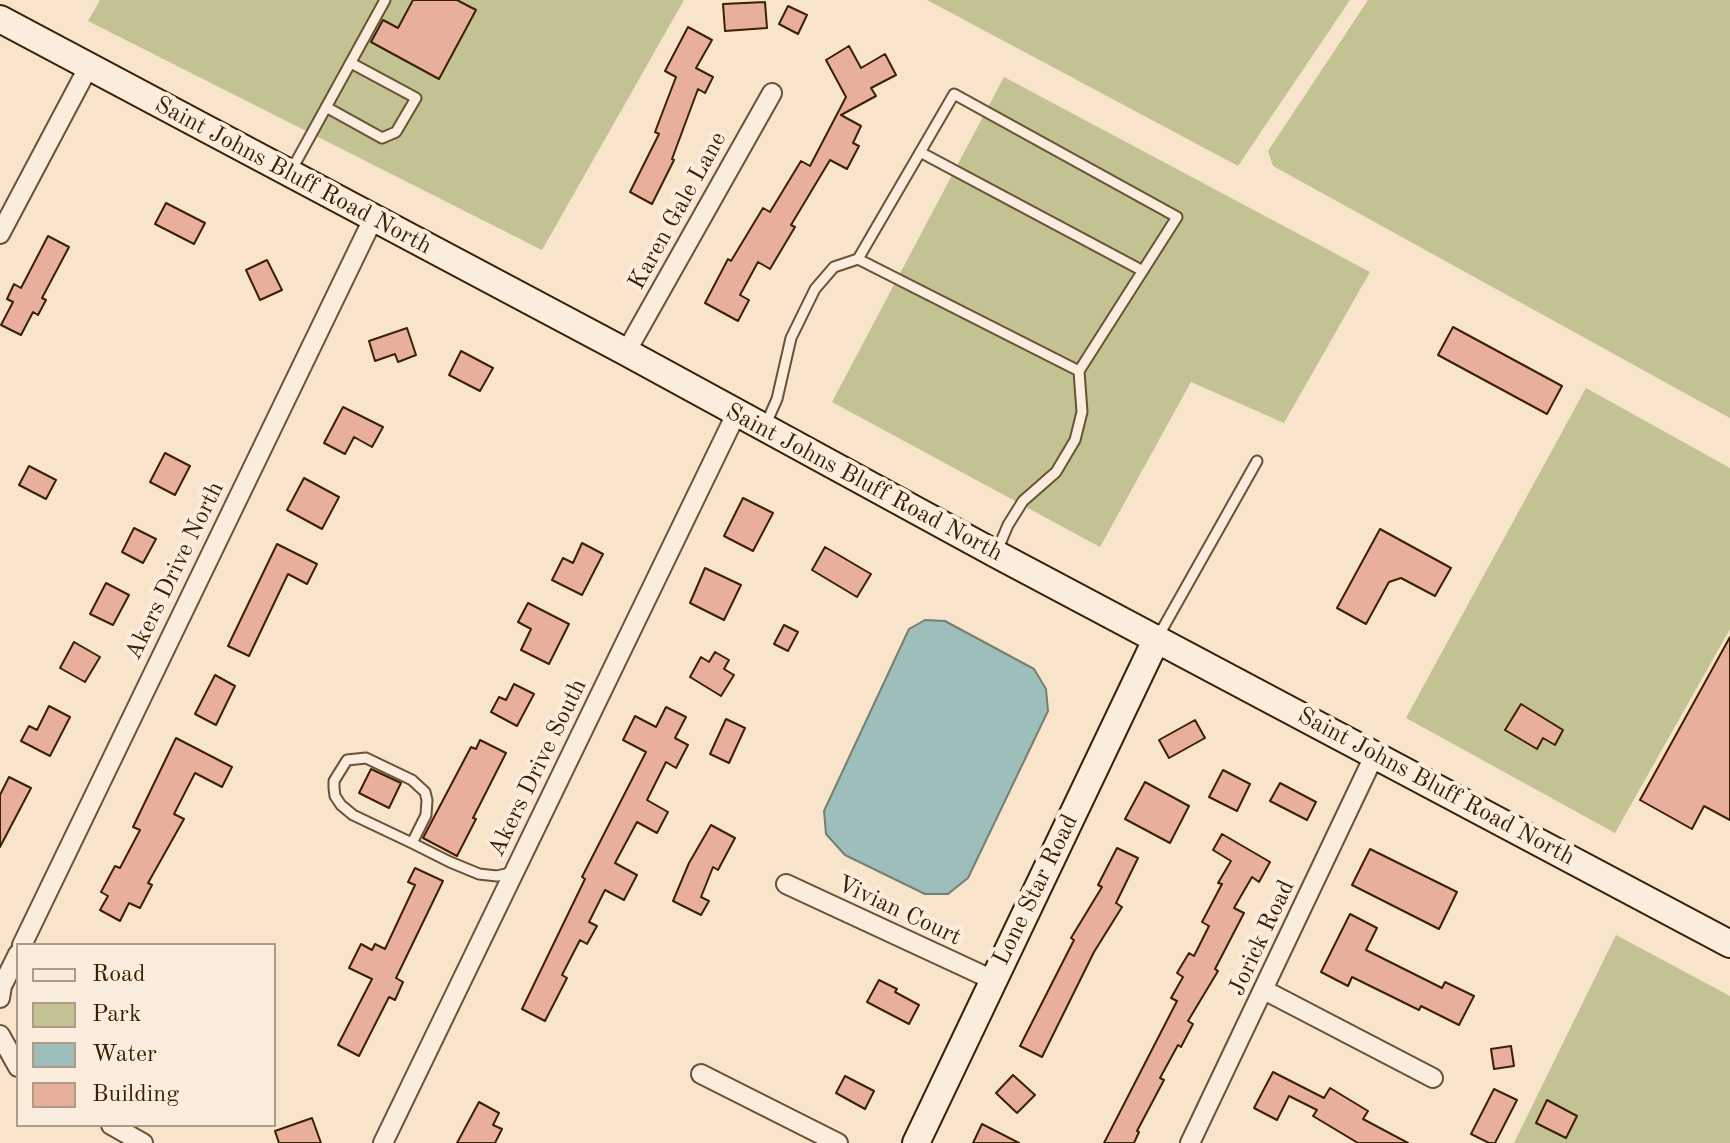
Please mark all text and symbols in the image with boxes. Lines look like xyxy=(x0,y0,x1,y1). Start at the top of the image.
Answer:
street label: Saint Johns Bluff Road North xyxy=(150,91,436,261)
street label: Karen Gale Lane xyxy=(623,127,733,295)
street label: Saint Johns Bluff Road North xyxy=(721,398,1007,568)
street label: Akers Drive North xyxy=(119,477,231,665)
street label: Akers Drive South xyxy=(482,674,594,862)
street label: Saint Johns Bluff Road North xyxy=(1293,702,1579,872)
street label: Lone Star Road xyxy=(987,810,1085,970)
street label: Vivian Court xyxy=(832,870,966,952)
street label: Jorick Road xyxy=(1223,876,1301,1000)
legend xyxy=(16,943,276,1127)
text: Road xyxy=(92,963,145,987)
text: Park xyxy=(92,1003,141,1027)
text: Water xyxy=(92,1043,157,1067)
text: Building xyxy=(92,1083,179,1107)

